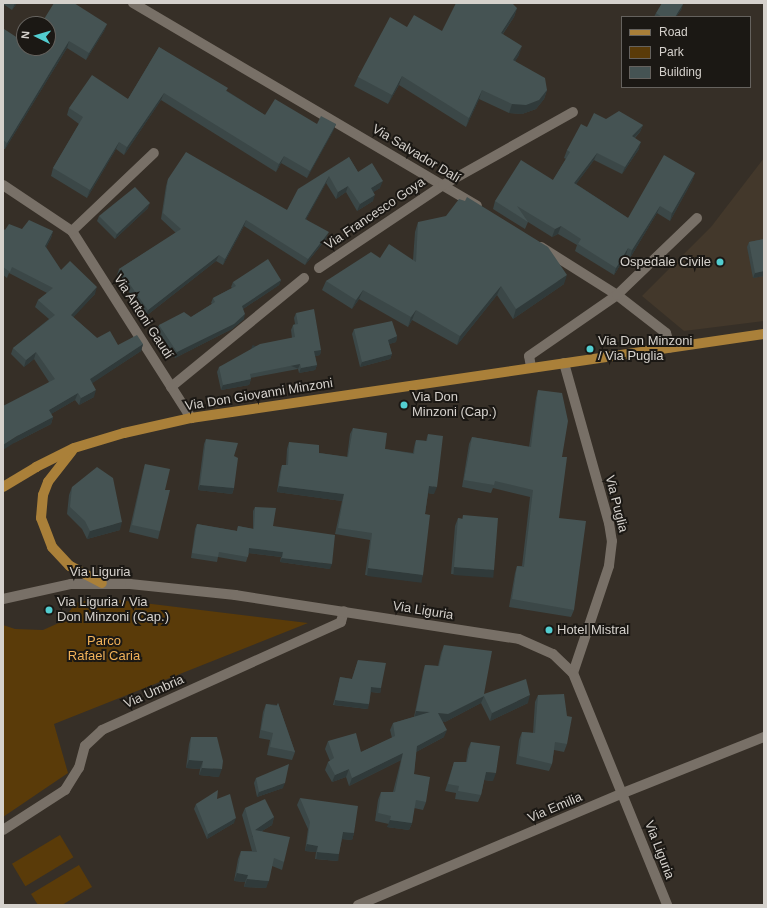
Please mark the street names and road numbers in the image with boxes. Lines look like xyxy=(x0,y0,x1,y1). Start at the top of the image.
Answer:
street label: Via Salvador Dalí xyxy=(369,122,463,186)
street label: Via Francesco Goya xyxy=(322,175,428,253)
street label: Via Antoni Gaudí xyxy=(110,272,176,362)
street label: Via Don Giovanni Minzoni xyxy=(184,376,334,414)
street label: Via Puglia xyxy=(601,474,631,534)
street label: Via Liguria xyxy=(69,564,131,580)
street label: Via Liguria xyxy=(392,599,454,623)
street label: Via Umbria xyxy=(122,672,186,712)
street label: Via Emilia xyxy=(525,790,585,826)
street label: Via Liguria xyxy=(641,819,677,881)

